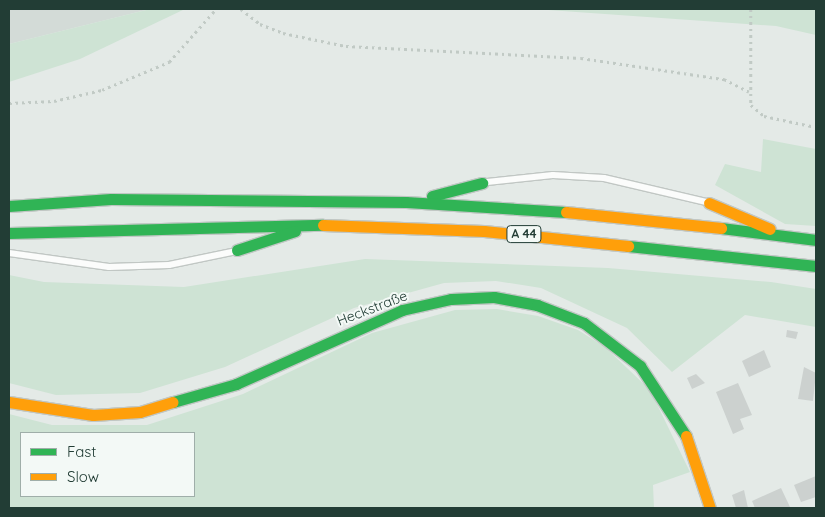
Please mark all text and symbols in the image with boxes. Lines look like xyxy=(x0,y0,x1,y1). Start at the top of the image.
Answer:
road number: A 44 xyxy=(505,224,543,243)
street label: Heckstraße xyxy=(334,287,410,329)
legend xyxy=(20,432,195,497)
text: Fast xyxy=(67,442,96,461)
text: Slow xyxy=(67,467,99,486)

